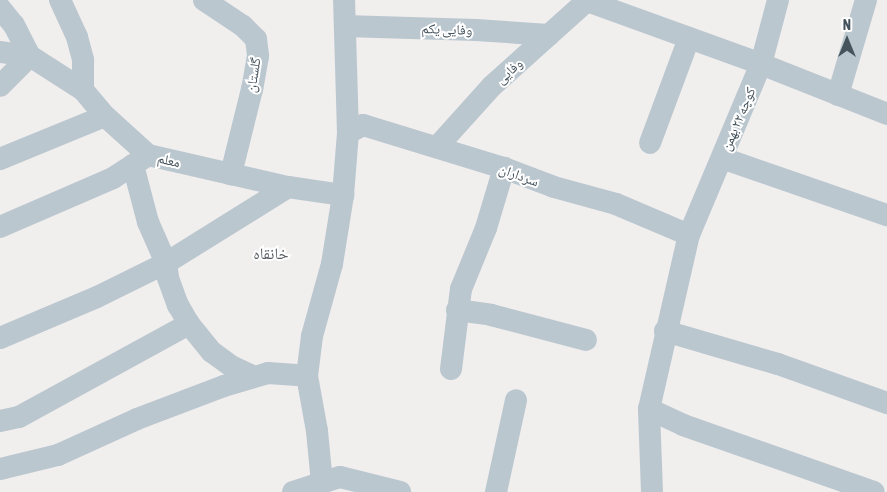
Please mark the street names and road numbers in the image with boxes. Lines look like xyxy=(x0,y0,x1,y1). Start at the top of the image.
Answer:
street label: وفایی یکم xyxy=(421,20,473,38)
street label: وفایی xyxy=(492,55,526,87)
street label: گلستان xyxy=(242,56,264,94)
street label: کوچه ۲۲ بهمن xyxy=(717,85,759,153)
street label: معلم xyxy=(156,149,182,171)
street label: سرداران xyxy=(497,160,541,190)

